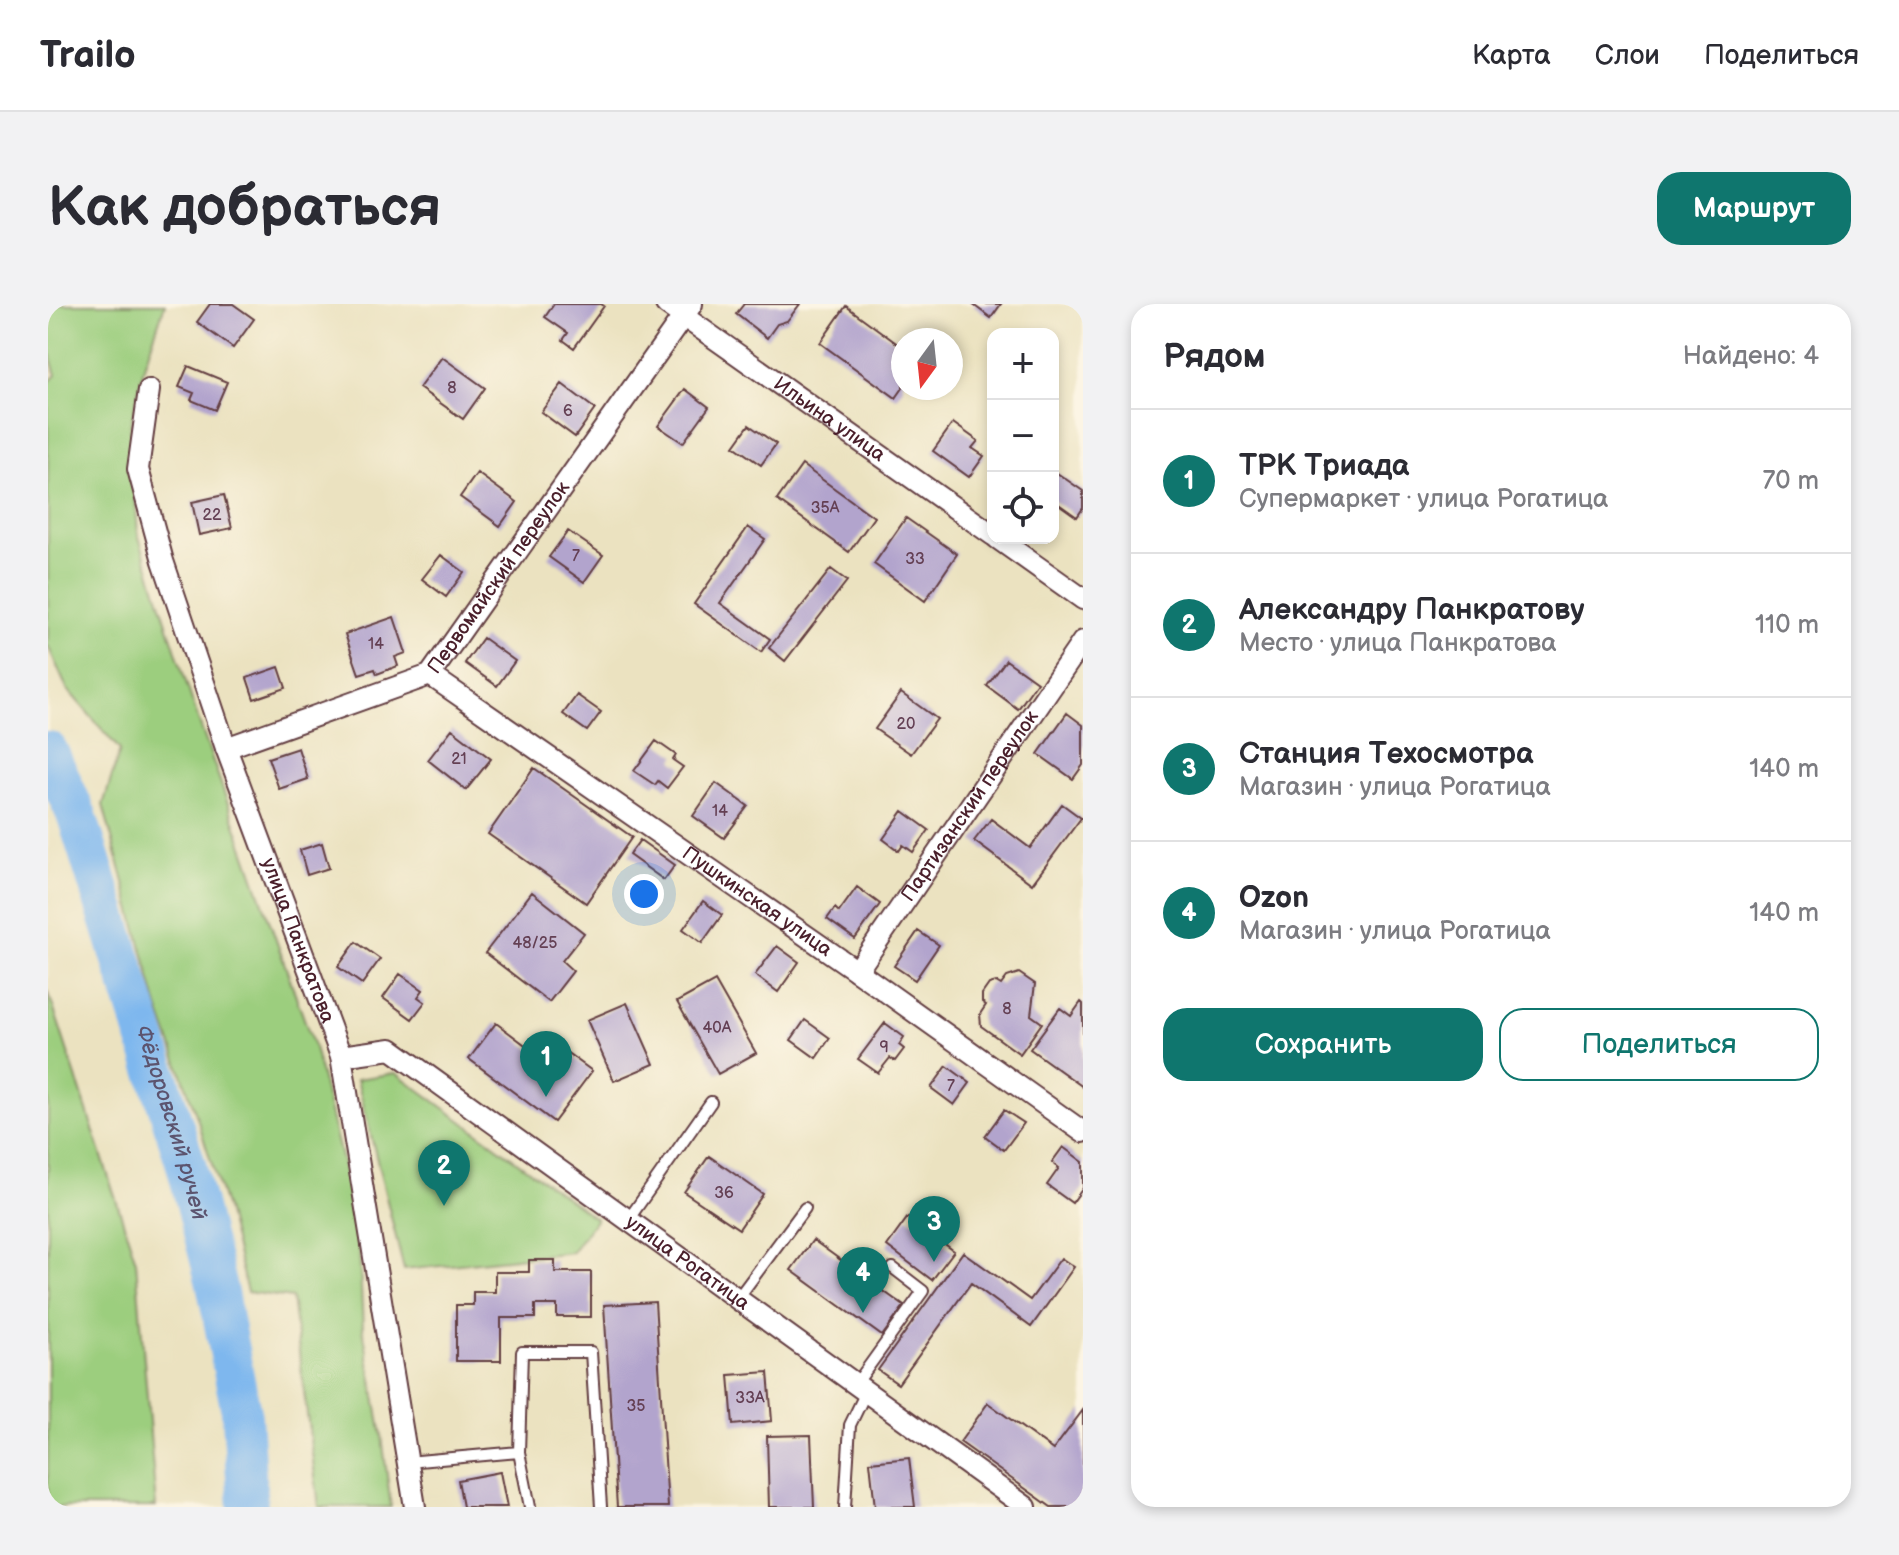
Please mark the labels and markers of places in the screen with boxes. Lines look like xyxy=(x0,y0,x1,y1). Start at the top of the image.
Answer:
pin: 1 xyxy=(520,1031,572,1097)
pin: 2 xyxy=(418,1140,470,1206)
pin: 3 xyxy=(908,1196,960,1262)
pin: 4 xyxy=(837,1247,889,1313)

